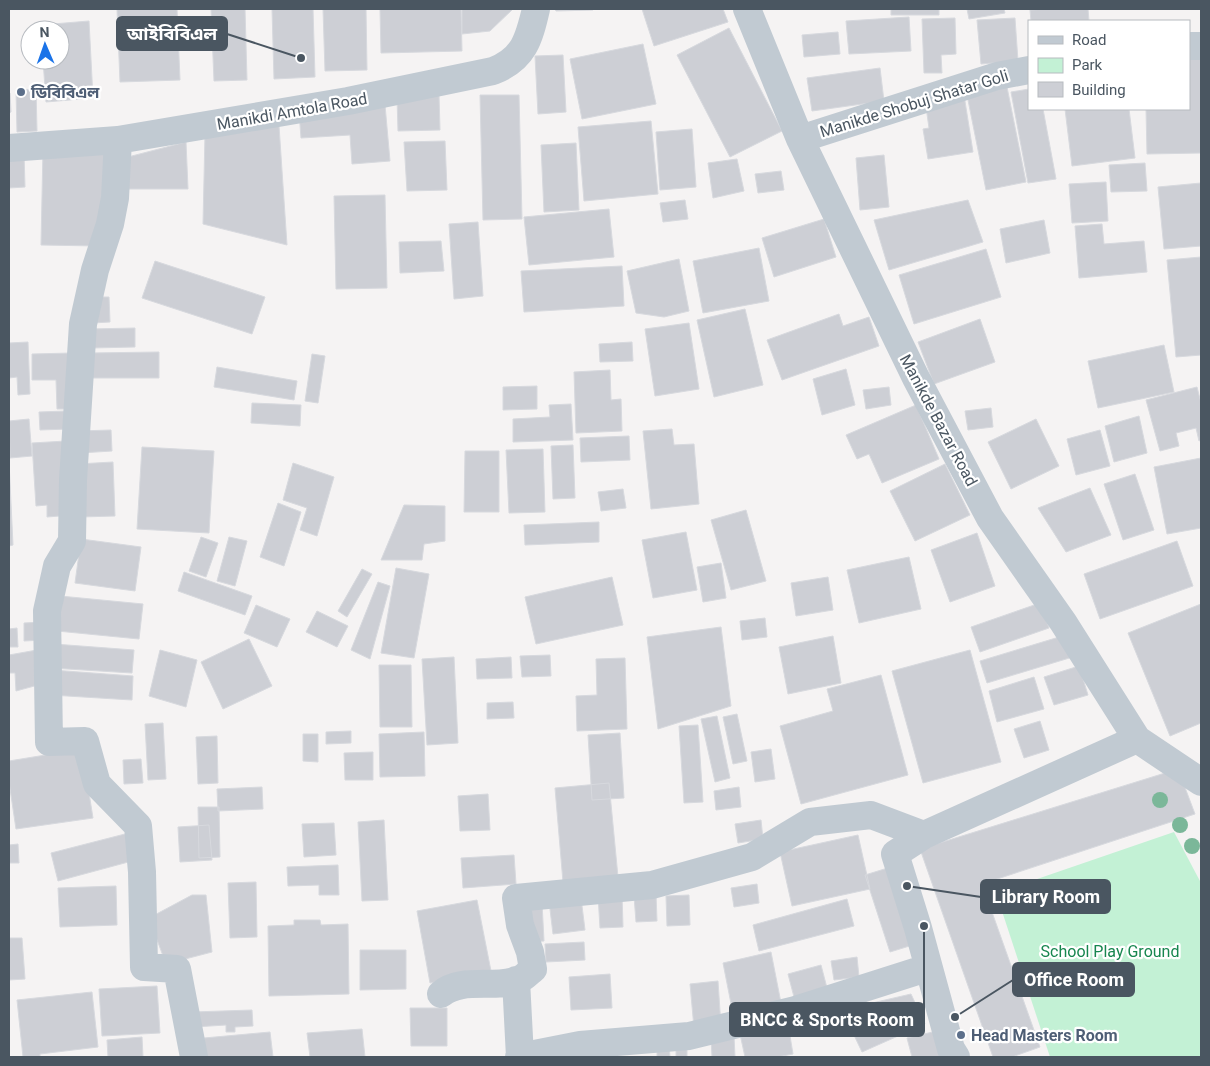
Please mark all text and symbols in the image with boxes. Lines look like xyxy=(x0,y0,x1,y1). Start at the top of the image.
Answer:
callout: আইবিবিএল xyxy=(117,17,227,50)
north arrow xyxy=(20,20,70,70)
legend xyxy=(1028,20,1190,110)
text: আইবিবিএল xyxy=(126,23,218,44)
text: N xyxy=(39,24,50,40)
text: Road xyxy=(1072,31,1106,49)
text: Park xyxy=(1072,56,1103,74)
street label: Manikde Shobuj Shatar Goli xyxy=(818,66,1011,141)
text: Building xyxy=(1072,81,1126,99)
place label: ডিবিবিএল xyxy=(30,83,100,102)
marker: ডিবিবিএল xyxy=(15,86,27,98)
street label: Manikdi Amtola Road xyxy=(215,89,369,134)
street label: Manikde Bazar Road xyxy=(896,351,981,489)
callout: Library Room xyxy=(981,880,1110,913)
text: Library Room xyxy=(992,886,1100,907)
park label: School Play Ground xyxy=(1041,942,1179,961)
callout: Office Room xyxy=(1013,963,1134,996)
text: Office Room xyxy=(1024,969,1124,990)
callout: BNCC & Sports Room xyxy=(730,1003,924,1036)
text: BNCC & Sports Room xyxy=(740,1009,914,1030)
place label: Head Masters Room xyxy=(971,1026,1118,1045)
marker: Head Masters Room xyxy=(955,1029,967,1041)

